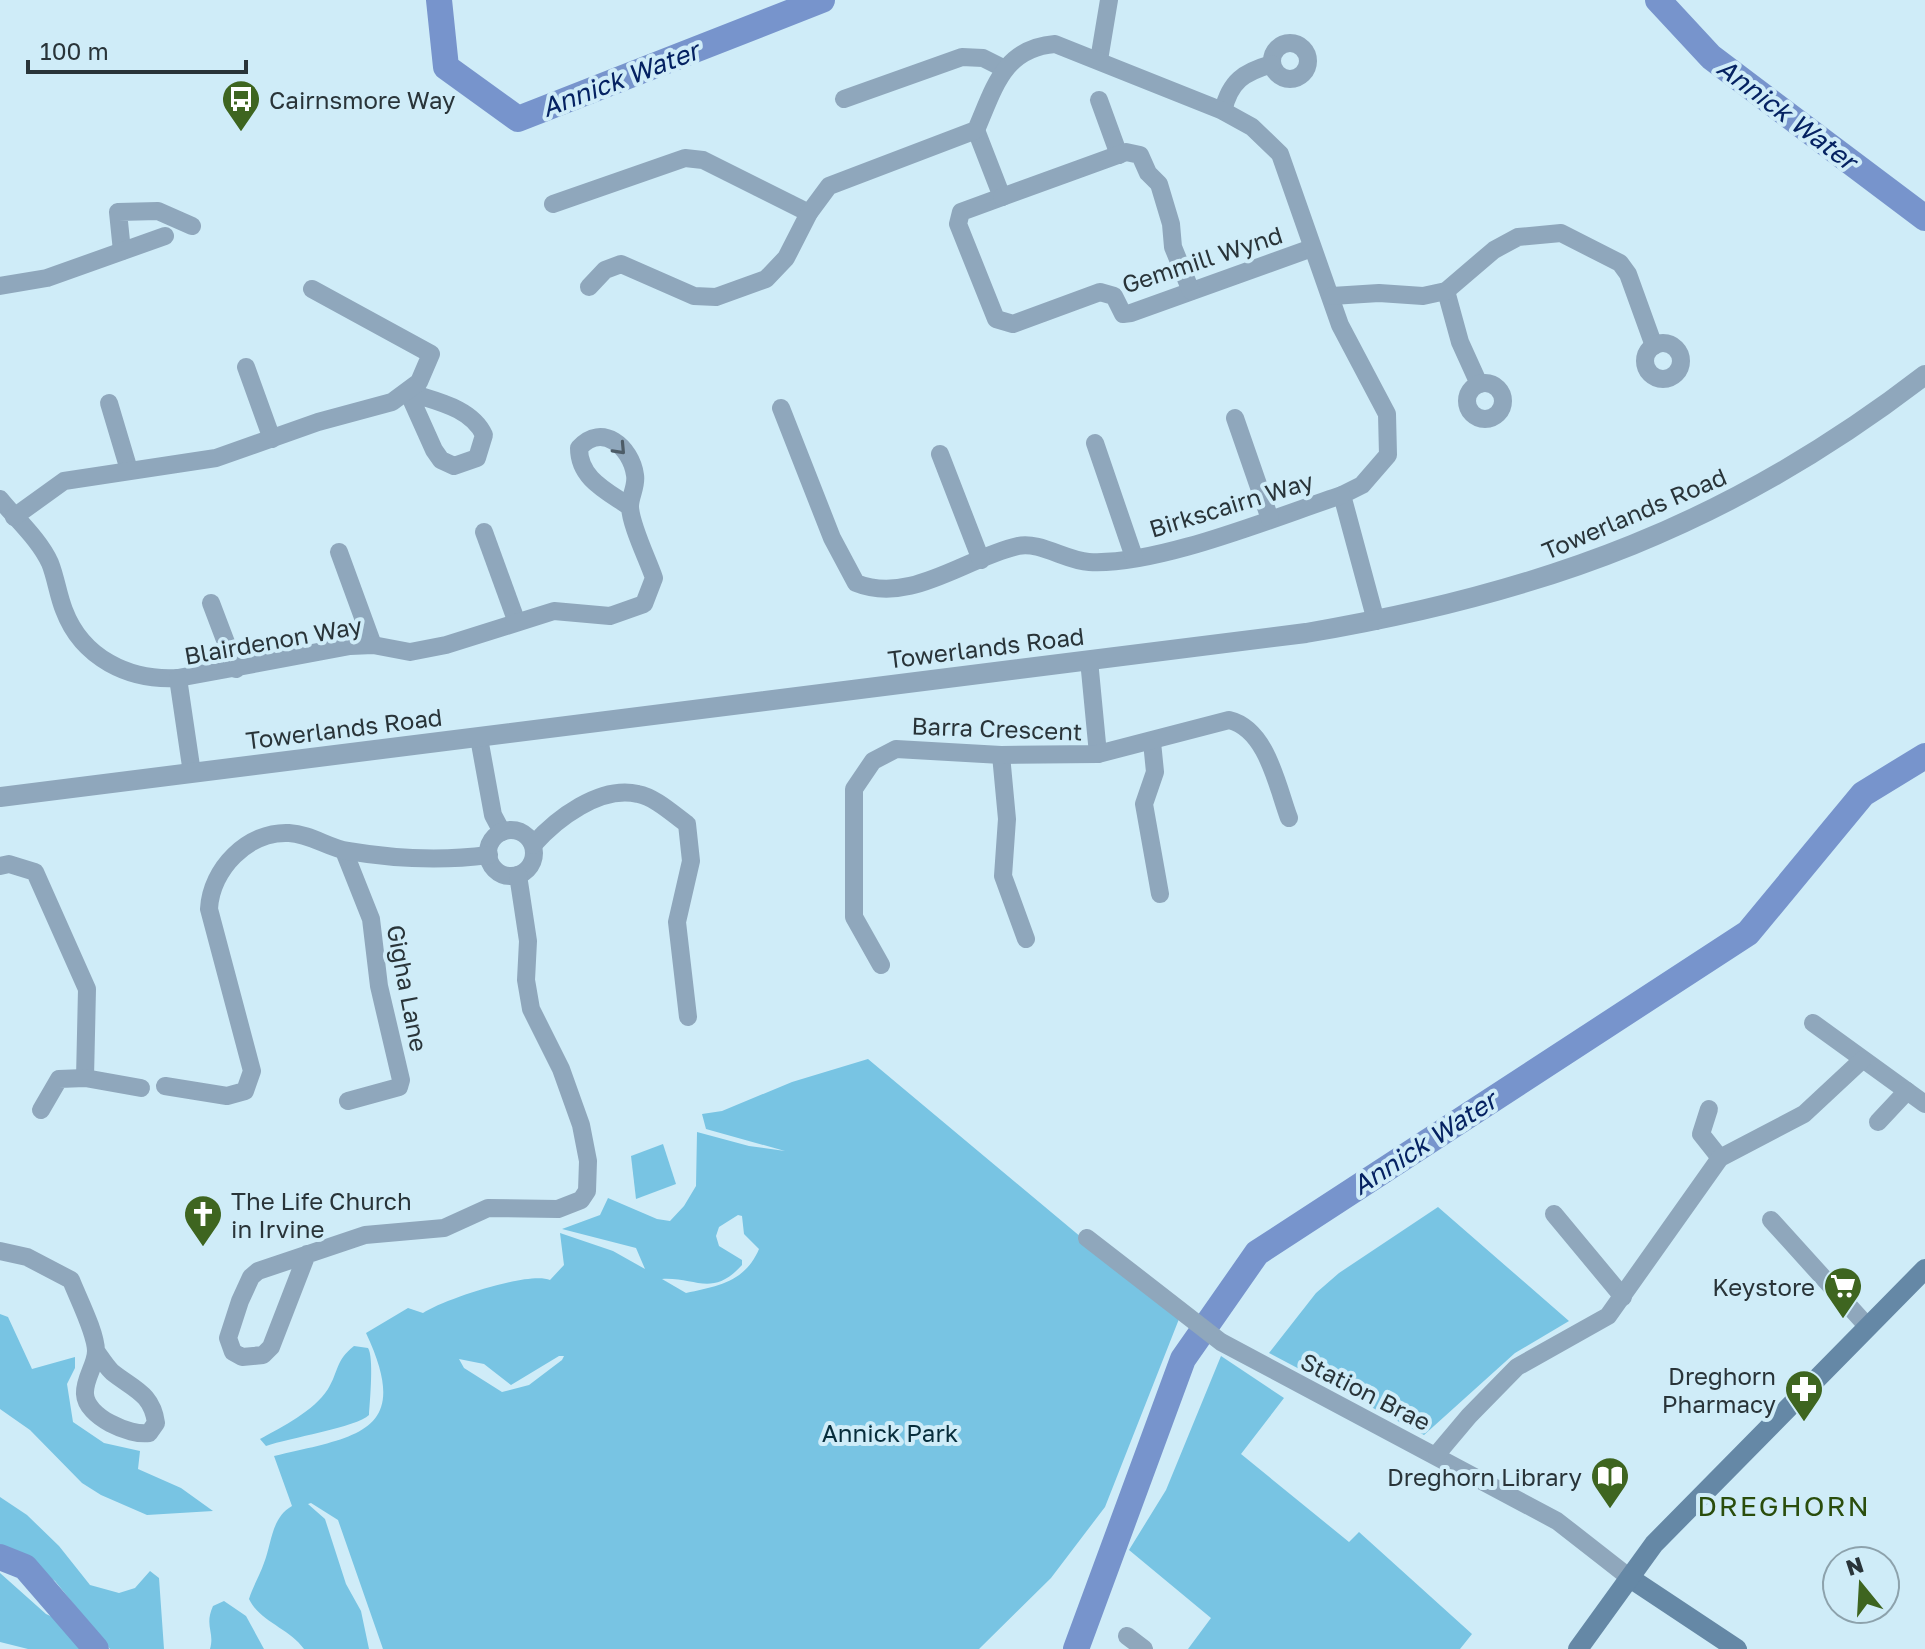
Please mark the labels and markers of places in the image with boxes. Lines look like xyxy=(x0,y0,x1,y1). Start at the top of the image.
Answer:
bus stop icon: Cairnsmore Way xyxy=(220,78,262,133)
place label: Cairnsmore Way xyxy=(269,85,455,114)
place label: The Life Church in Irvine xyxy=(231,1186,412,1243)
church icon: The Life Church in Irvine xyxy=(182,1193,224,1248)
supermarket icon: Keystore xyxy=(1822,1265,1864,1320)
place label: Keystore xyxy=(1712,1272,1815,1301)
place label: Dreghorn Pharmacy xyxy=(1662,1361,1776,1418)
pharmacy icon: Dreghorn Pharmacy xyxy=(1783,1368,1825,1423)
library icon: Dreghorn Library xyxy=(1589,1455,1631,1510)
place label: Dreghorn Library xyxy=(1387,1462,1582,1491)

